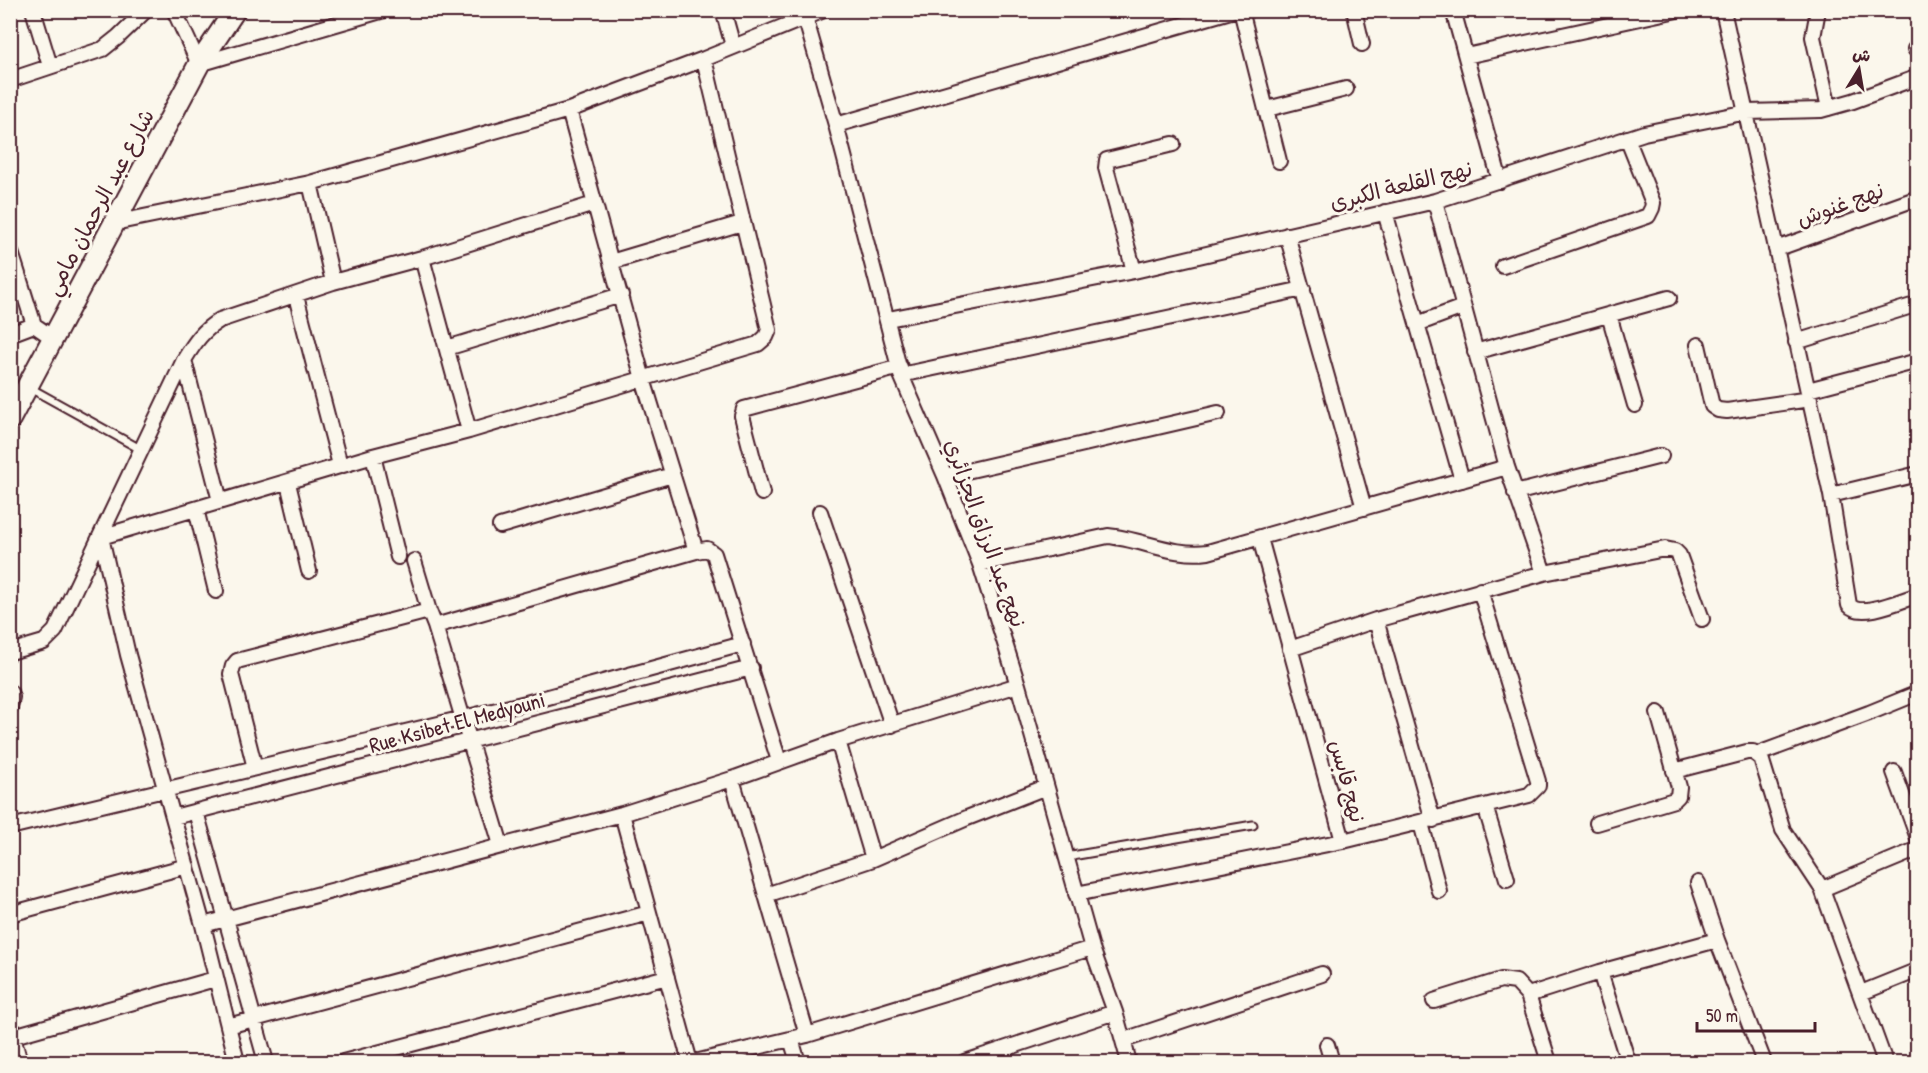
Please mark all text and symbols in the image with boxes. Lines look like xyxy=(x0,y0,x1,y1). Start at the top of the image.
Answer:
north arrow xyxy=(1829,39,1889,99)
text: ش xyxy=(1851,42,1873,67)
street label: شارع عبد الرحمان مامي xyxy=(37,103,165,303)
street label: نهج القلعة الكبرى xyxy=(1327,153,1476,218)
street label: نهج غنوش xyxy=(1792,174,1888,235)
street label: نهج عبد الرزاق الجزائري xyxy=(936,435,1034,632)
street label: Rue Ksibet El Medyouni xyxy=(366,684,548,760)
street label: نهج قابس xyxy=(1322,736,1373,826)
scale bar xyxy=(1697,995,1816,1033)
text: 50 m xyxy=(1706,1003,1738,1028)

